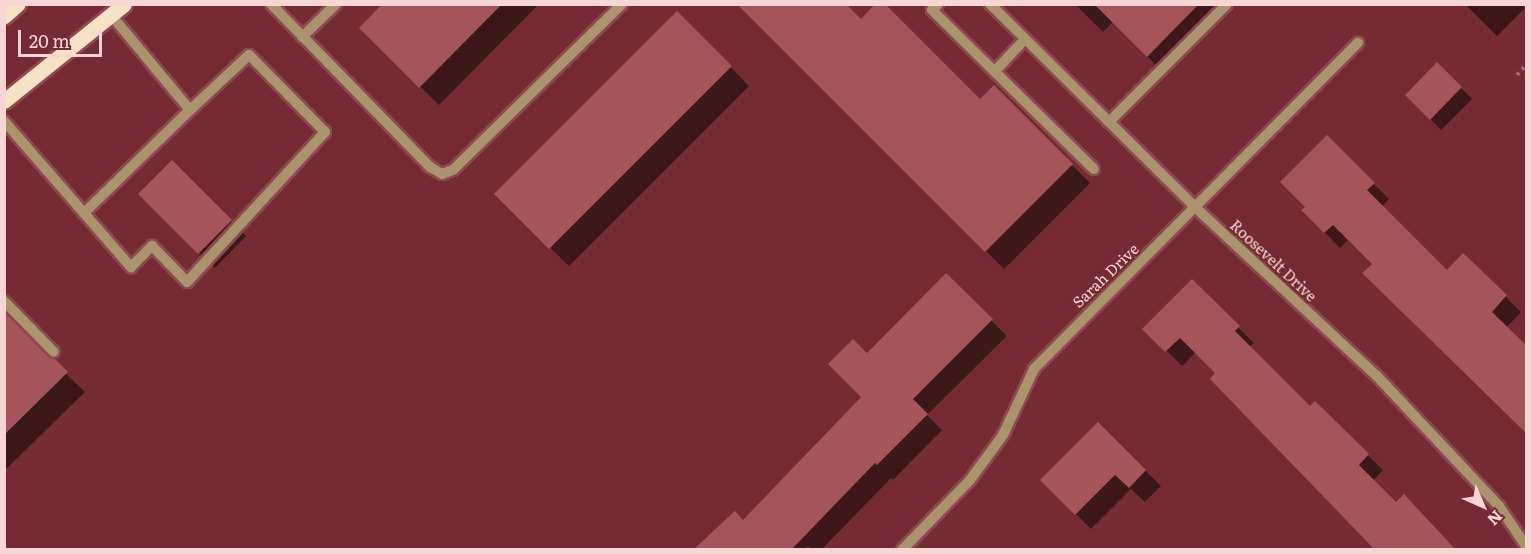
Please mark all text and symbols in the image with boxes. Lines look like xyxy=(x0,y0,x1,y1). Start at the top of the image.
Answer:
scale bar xyxy=(21,18,105,56)
text: 20 m xyxy=(29,27,70,54)
street label: Roosevelt Drive xyxy=(1227,215,1321,305)
street label: Sarah Drive xyxy=(1068,239,1142,311)
north arrow xyxy=(1453,476,1513,536)
text: N xyxy=(1482,505,1509,532)

